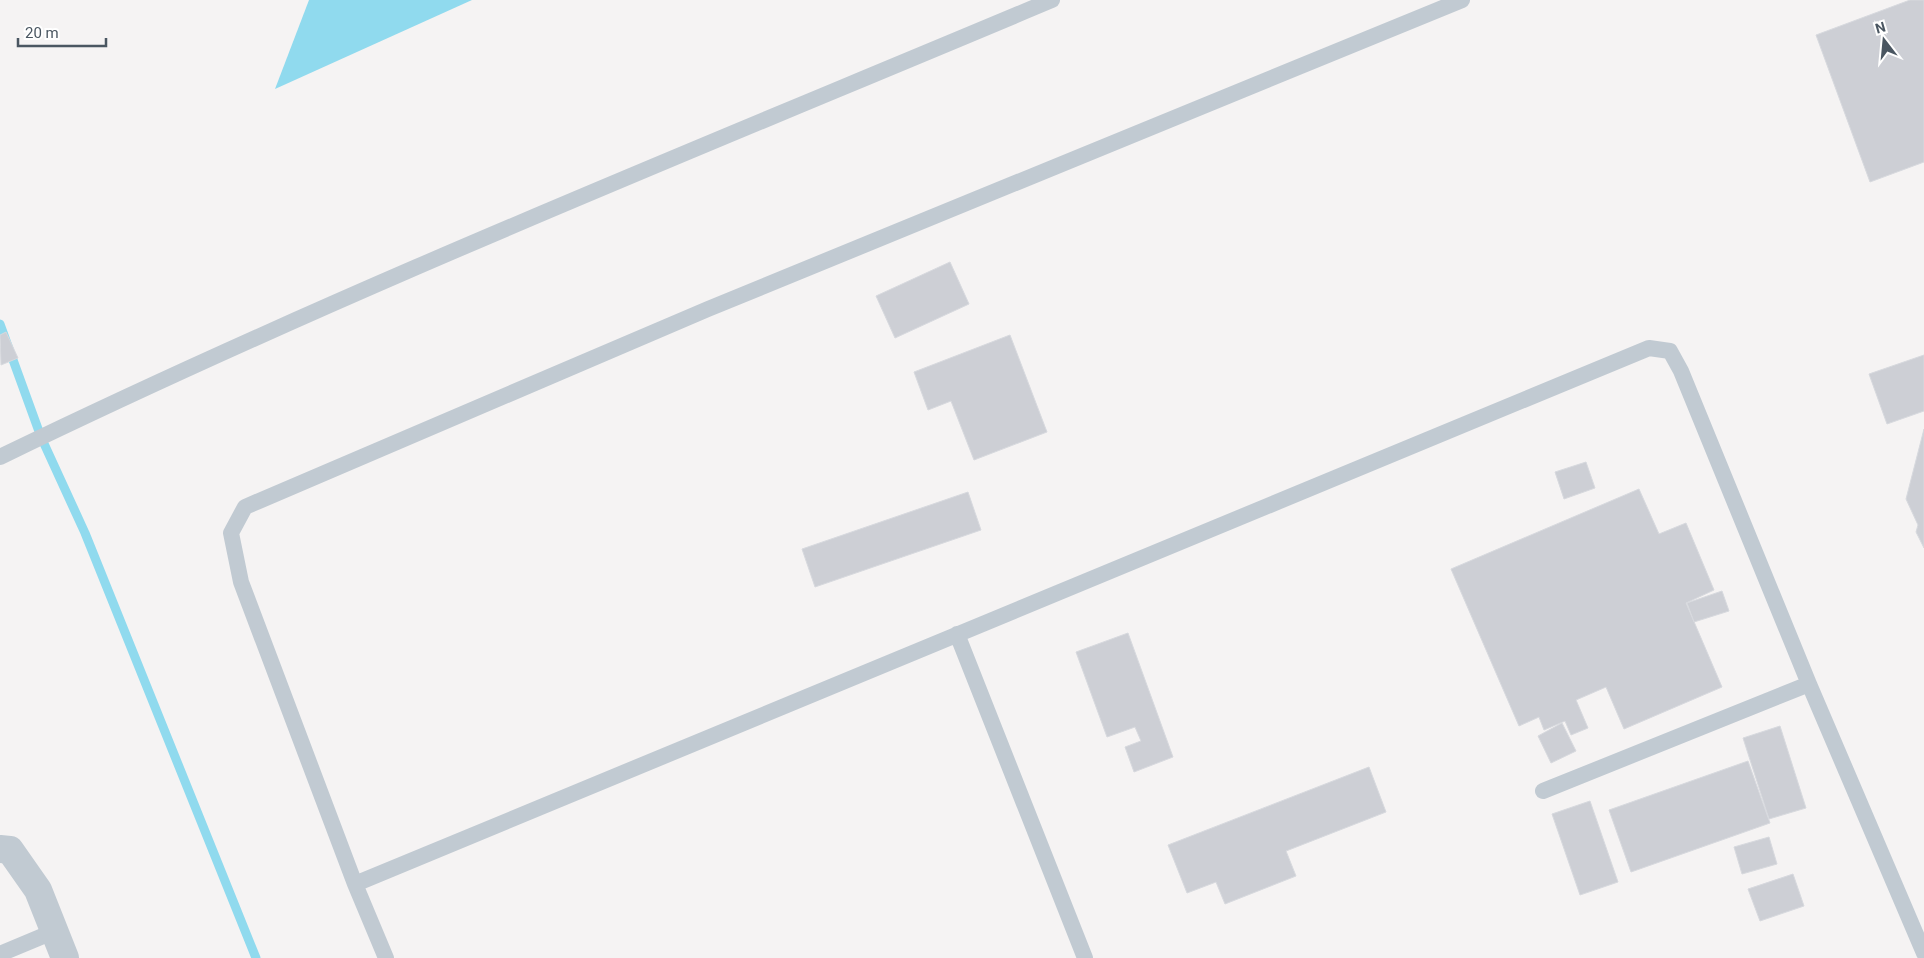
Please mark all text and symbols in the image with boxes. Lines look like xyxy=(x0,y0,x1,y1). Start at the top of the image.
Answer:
scale bar xyxy=(18,15,105,47)
north arrow xyxy=(1859,15,1909,65)
text: N xyxy=(1873,18,1887,37)
text: 20 m xyxy=(25,24,59,42)

